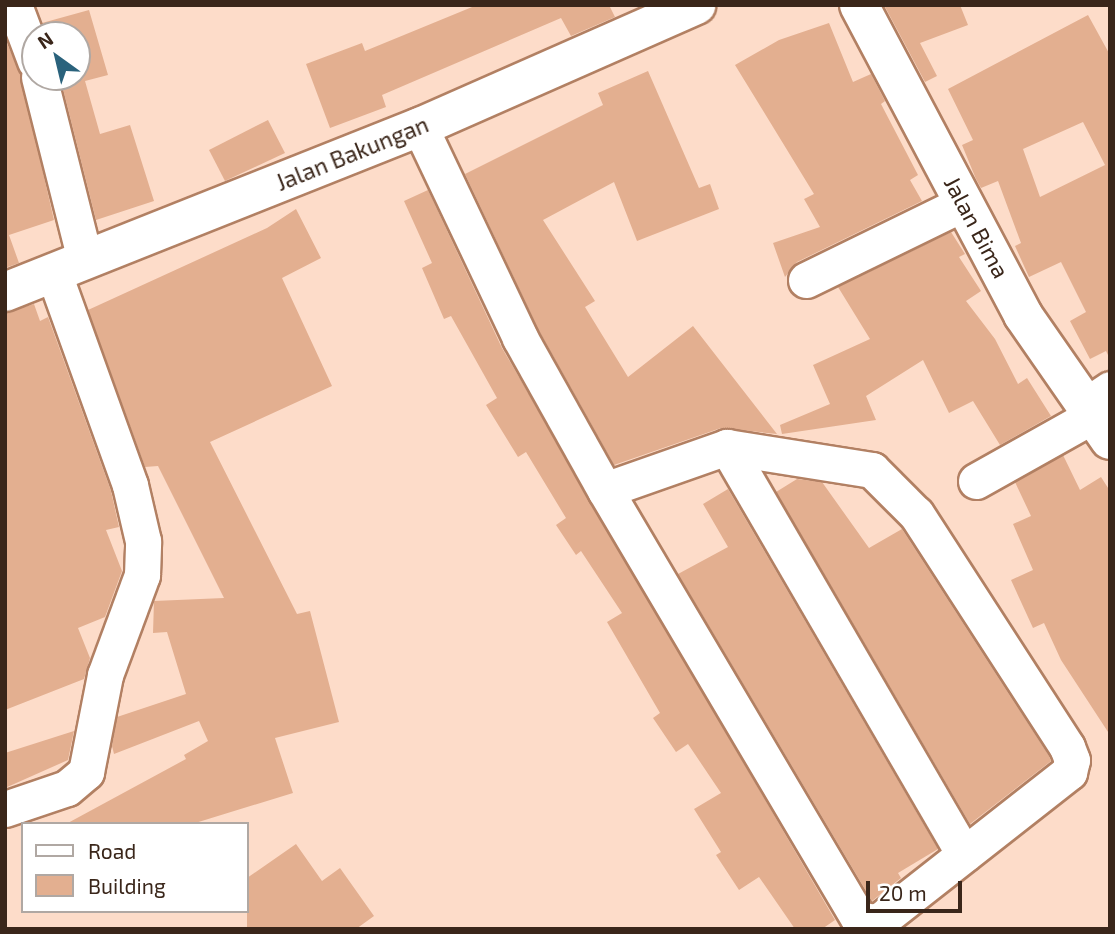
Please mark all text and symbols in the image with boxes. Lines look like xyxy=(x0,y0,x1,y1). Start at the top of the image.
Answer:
north arrow xyxy=(21,21,91,91)
text: N xyxy=(33,26,57,53)
street label: Jalan Bakungan xyxy=(272,110,432,196)
street label: Jalan Bima xyxy=(939,171,1015,283)
legend xyxy=(21,822,248,913)
text: Road xyxy=(88,838,136,863)
scale bar xyxy=(870,867,966,911)
text: Building xyxy=(88,873,166,898)
text: 20 m xyxy=(879,880,927,905)

